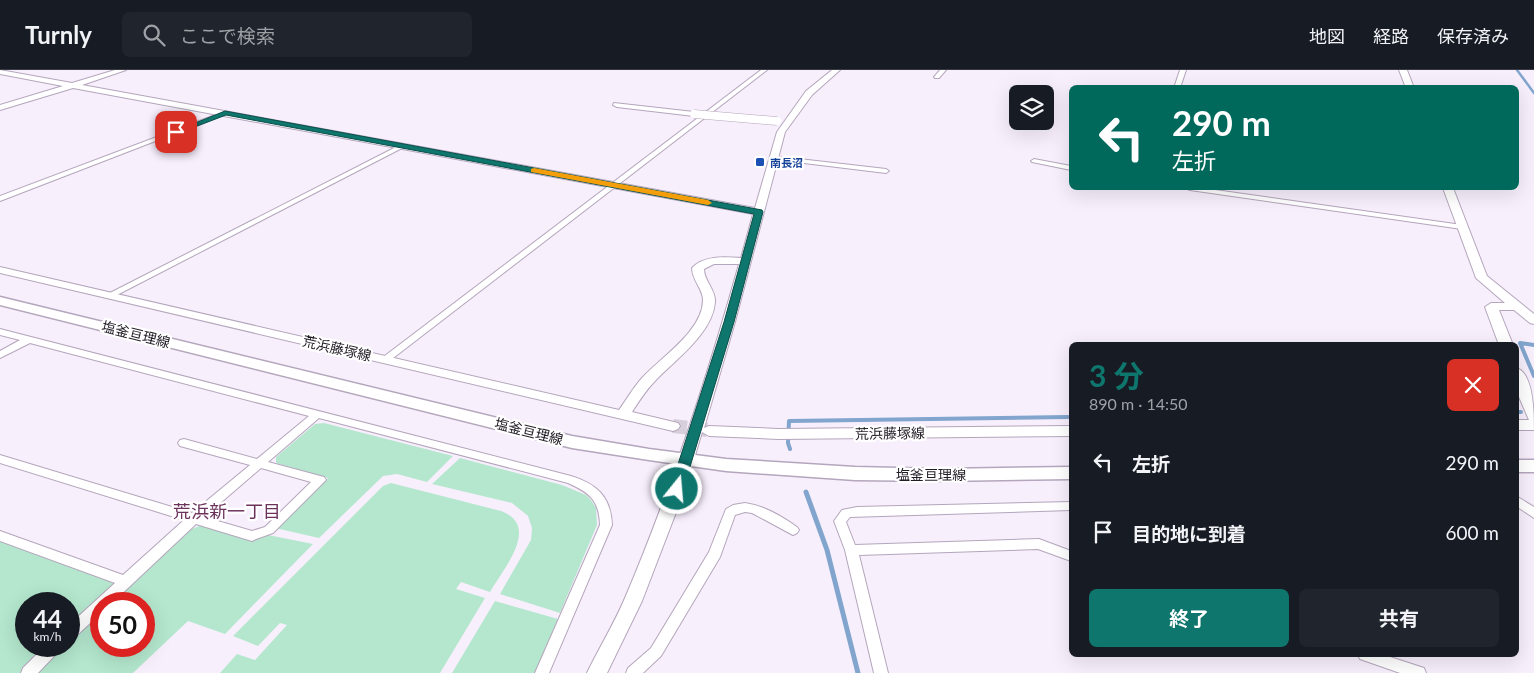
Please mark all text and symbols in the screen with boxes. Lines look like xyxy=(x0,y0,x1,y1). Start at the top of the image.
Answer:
search box xyxy=(122,12,472,57)
text: Turnly xyxy=(25,20,92,49)
icon: search xyxy=(140,21,168,49)
text: ここで検索 xyxy=(180,24,275,47)
text: 地図 xyxy=(1309,25,1345,47)
text: 経路 xyxy=(1373,25,1409,47)
text: 保存済み xyxy=(1437,25,1509,47)
map controls xyxy=(1009,85,1054,130)
button: layers xyxy=(1009,85,1054,130)
text: 290 m xyxy=(1172,101,1271,143)
icon: left xyxy=(1089,105,1154,170)
pin xyxy=(155,111,197,153)
icon: arrive xyxy=(162,118,190,146)
text: 左折 xyxy=(1172,147,1216,174)
marker: 南長沼 xyxy=(754,156,766,168)
place label: 南長沼 xyxy=(770,156,803,169)
street label: 塩釜亘理線 xyxy=(100,317,172,351)
street label: 荒浜藤塚線 xyxy=(301,332,373,364)
text: 3 分 xyxy=(1089,357,1144,393)
button: close xyxy=(1447,359,1499,411)
text: 890 m · 14:50 xyxy=(1089,394,1188,413)
street label: 塩釜亘理線 xyxy=(493,414,565,448)
street label: 荒浜藤塚線 xyxy=(855,424,925,442)
icon: left xyxy=(1089,448,1117,476)
text: 290 m xyxy=(1445,451,1499,474)
text: 左折 xyxy=(1132,452,1170,475)
position arrow xyxy=(650,462,702,514)
street label: 塩釜亘理線 xyxy=(896,466,966,483)
district label: 荒浜新一丁目 xyxy=(173,500,281,522)
icon: arrive xyxy=(1089,518,1117,546)
text: 600 m xyxy=(1445,521,1499,544)
text: 目的地に到着 xyxy=(1132,522,1246,545)
button: 終了 xyxy=(1089,589,1289,647)
button: 共有 xyxy=(1299,589,1499,647)
speed limit sign: 50 xyxy=(90,592,155,657)
text: 44 xyxy=(33,603,62,633)
text: km/h xyxy=(33,629,62,644)

